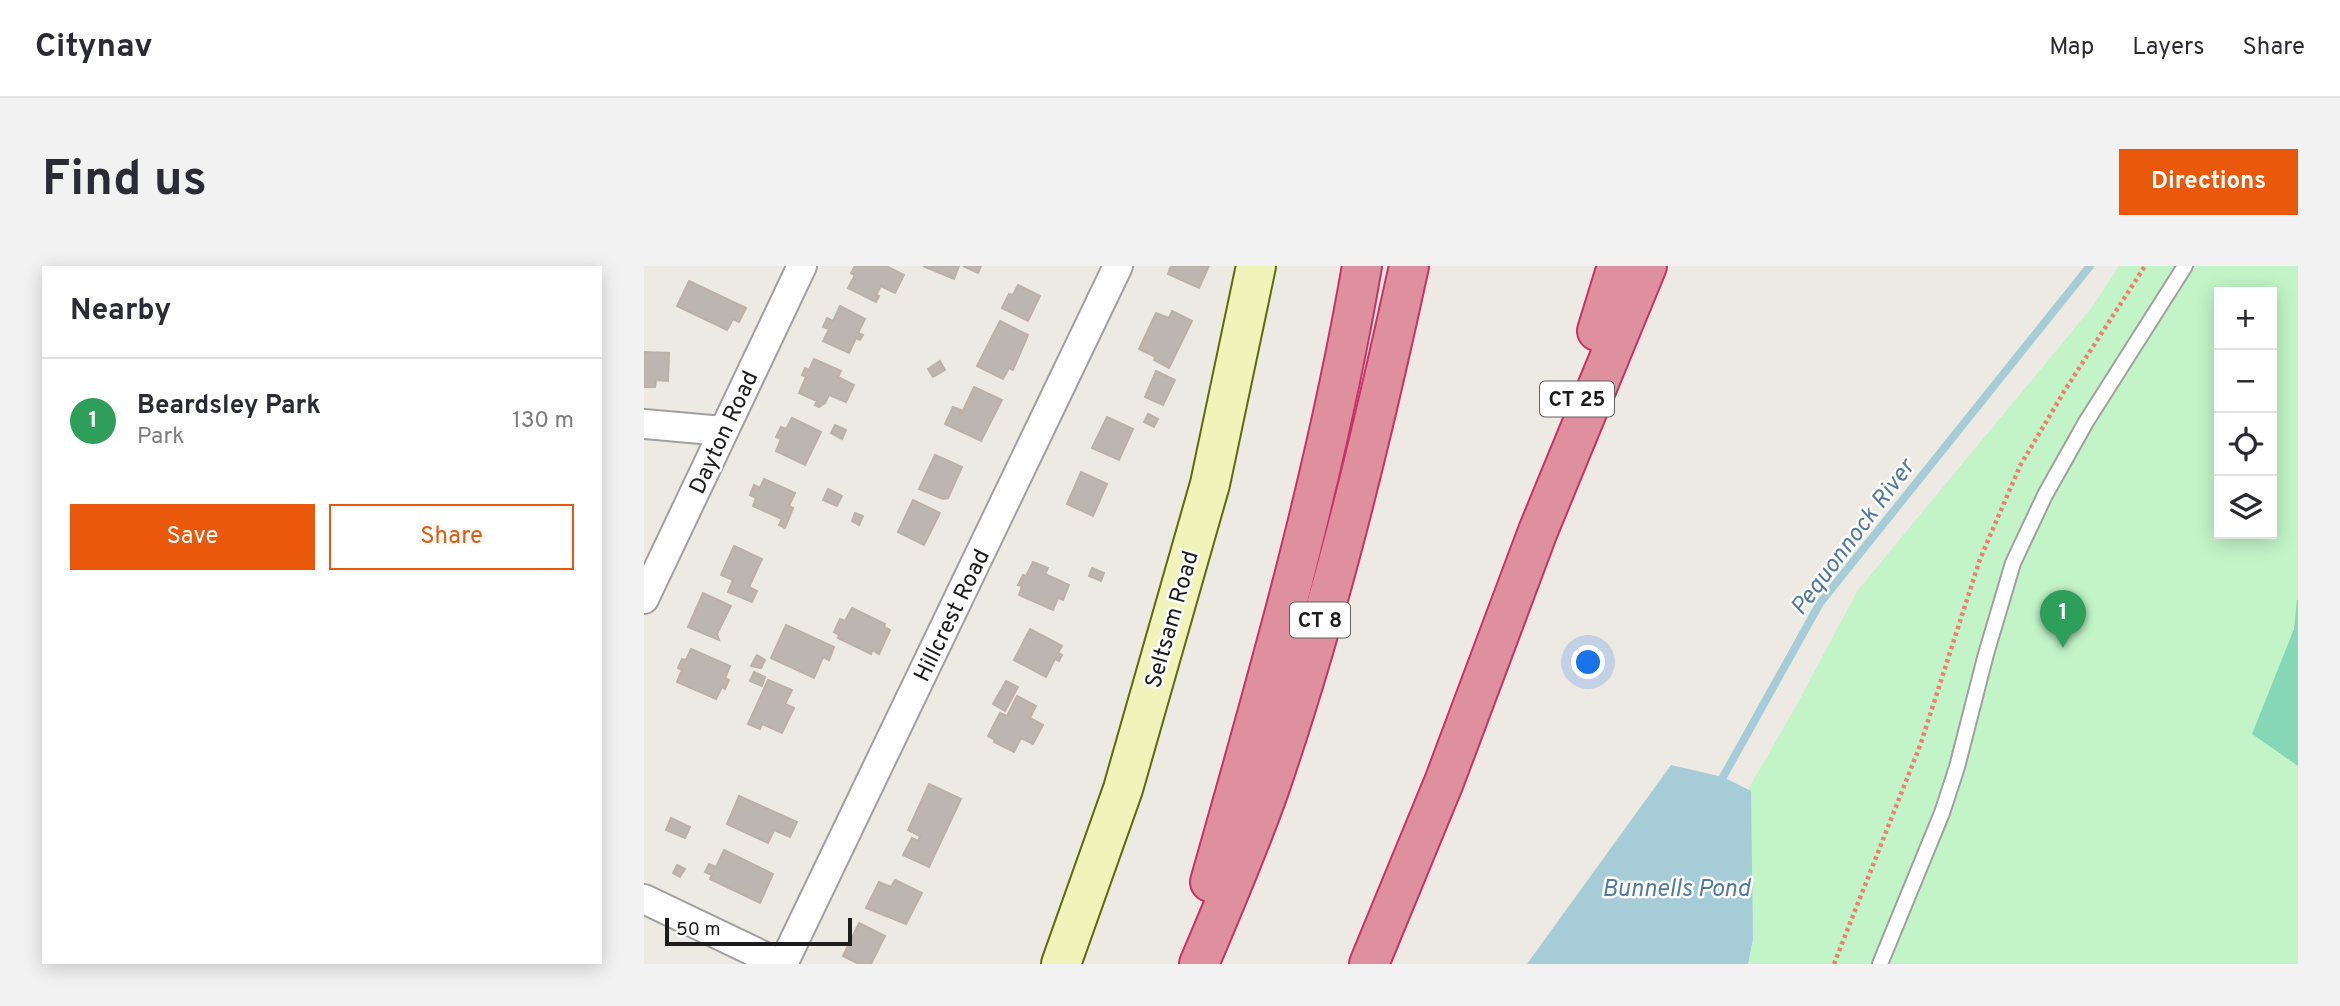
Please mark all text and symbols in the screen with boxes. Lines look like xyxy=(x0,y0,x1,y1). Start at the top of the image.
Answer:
text: Citynav xyxy=(35,27,153,69)
text: Map xyxy=(2049,33,2094,63)
text: Layers xyxy=(2132,33,2204,63)
text: Share xyxy=(2242,33,2305,63)
button: Directions xyxy=(2119,149,2298,215)
text: Find us xyxy=(42,151,207,213)
map controls xyxy=(2214,287,2277,539)
button: + xyxy=(2214,287,2277,350)
text: Nearby xyxy=(70,293,171,330)
button: − xyxy=(2214,350,2277,413)
street label: Dayton Road xyxy=(684,367,766,499)
road number: CT 25 xyxy=(1540,382,1614,416)
text: Beardsley Park xyxy=(137,390,321,423)
text: 1 xyxy=(88,407,98,436)
text: 130 m xyxy=(512,407,574,436)
button: locate xyxy=(2214,413,2277,476)
text: Park xyxy=(137,423,184,452)
water label: Pequonnock River xyxy=(1785,453,1923,622)
button: layers xyxy=(2214,476,2277,539)
button: Save xyxy=(70,504,315,570)
button: Share xyxy=(329,504,574,570)
street label: Hillcrest Road xyxy=(909,545,998,687)
street label: Seltsam Road xyxy=(1140,548,1207,692)
pin: 1 xyxy=(2040,590,2086,648)
road number: CT 8 xyxy=(1290,602,1350,638)
your location xyxy=(1571,645,1605,679)
water label: Bunnells Pond xyxy=(1602,875,1752,905)
scale bar xyxy=(665,915,852,947)
text: 50 m xyxy=(676,918,721,942)

